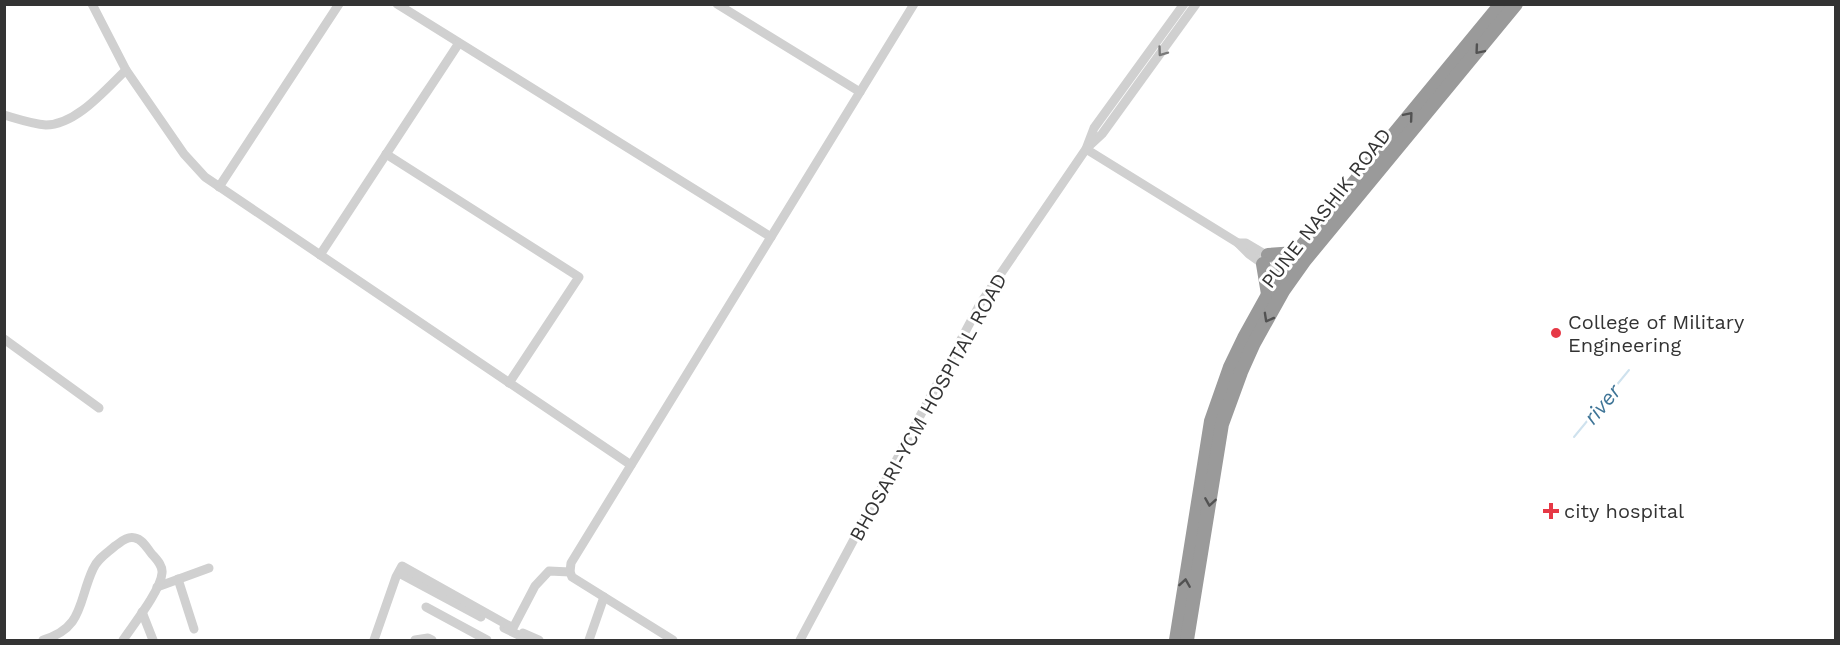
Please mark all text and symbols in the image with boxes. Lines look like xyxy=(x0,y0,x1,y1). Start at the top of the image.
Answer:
one-way arrow xyxy=(1475,43,1486,54)
one-way arrow xyxy=(1158,45,1169,56)
one-way arrow xyxy=(1402,112,1413,123)
street label: PUNE NASHIK ROAD xyxy=(1256,123,1396,293)
street label: BHOSARI-YCM HOSPITAL ROAD xyxy=(844,269,1012,545)
place label: College of Military Engineering xyxy=(1568,310,1745,357)
one-way arrow xyxy=(1264,312,1275,322)
marker: College of Military Engineering xyxy=(1549,326,1563,340)
water label: river xyxy=(1578,378,1626,429)
one-way arrow xyxy=(1204,498,1216,507)
place label: city hospital xyxy=(1564,499,1684,523)
marker: city hospital xyxy=(1542,502,1560,520)
one-way arrow xyxy=(1178,578,1191,588)

